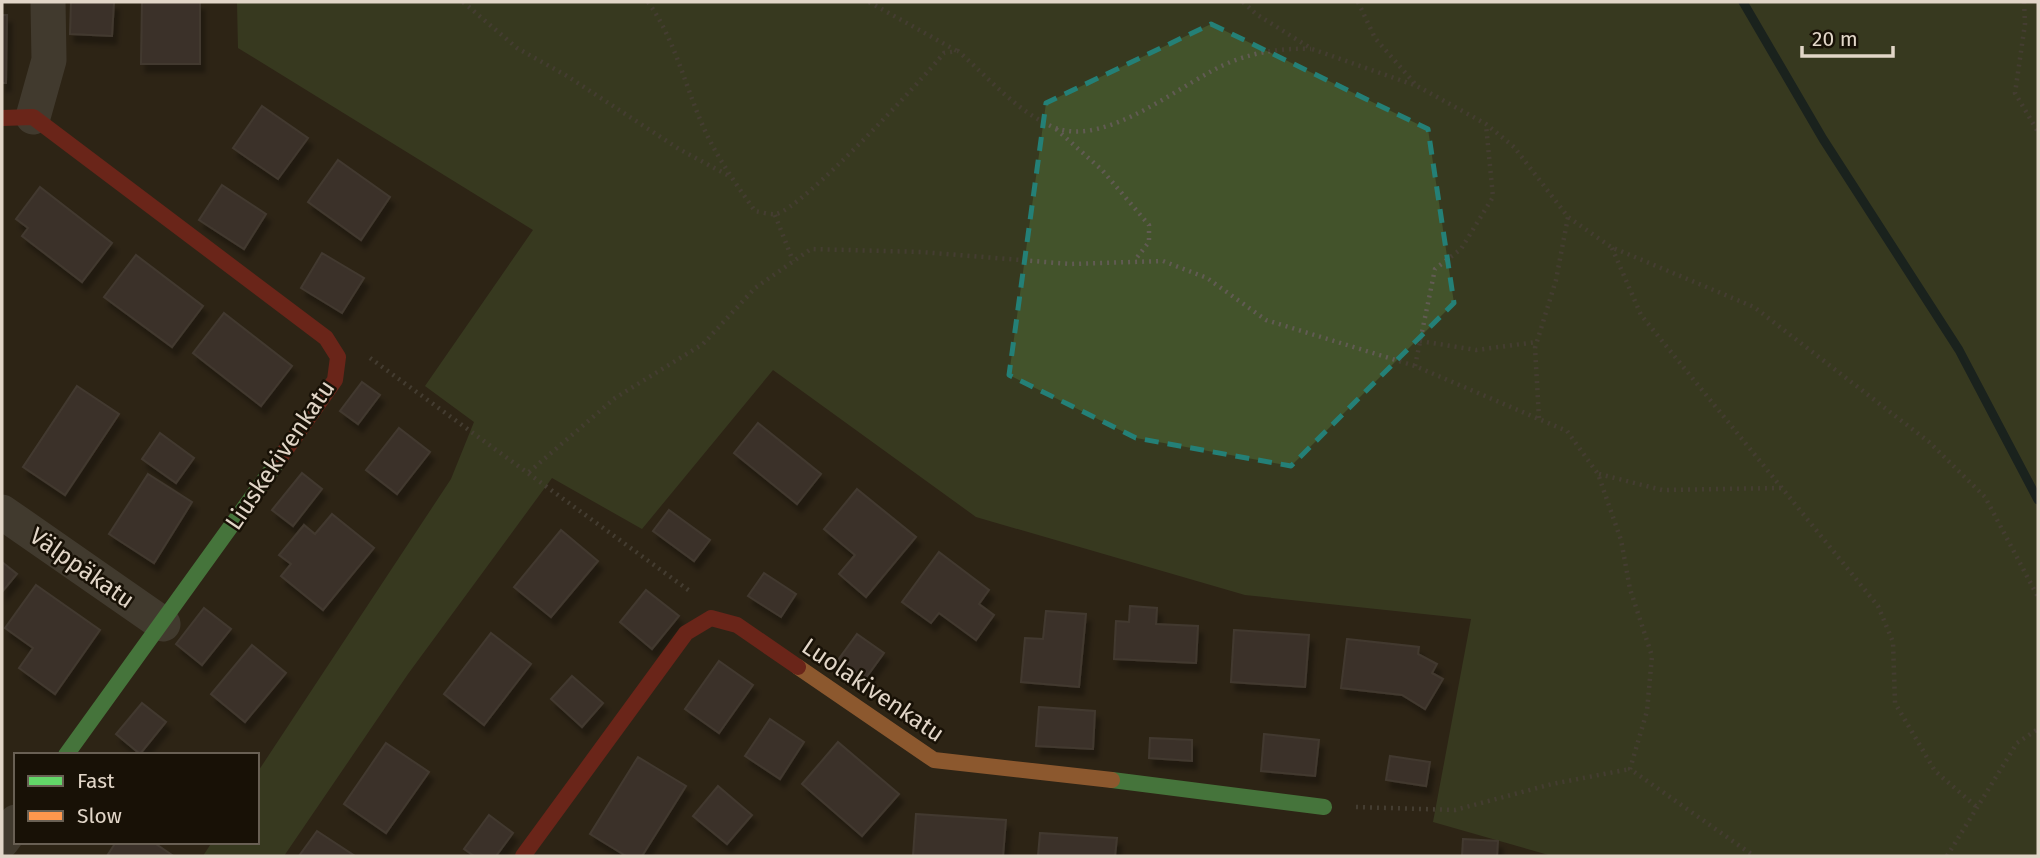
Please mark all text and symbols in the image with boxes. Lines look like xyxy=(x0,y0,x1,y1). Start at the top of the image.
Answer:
scale bar xyxy=(1802,14,1893,58)
text: 20 m xyxy=(1812,26,1858,52)
street label: Liuskekivenkatu xyxy=(220,375,340,535)
street label: Välppäkatu xyxy=(24,522,140,614)
street label: Luolakivenkatu xyxy=(797,632,949,748)
legend xyxy=(14,753,259,844)
text: Fast xyxy=(77,768,115,794)
text: Slow xyxy=(77,803,122,829)

